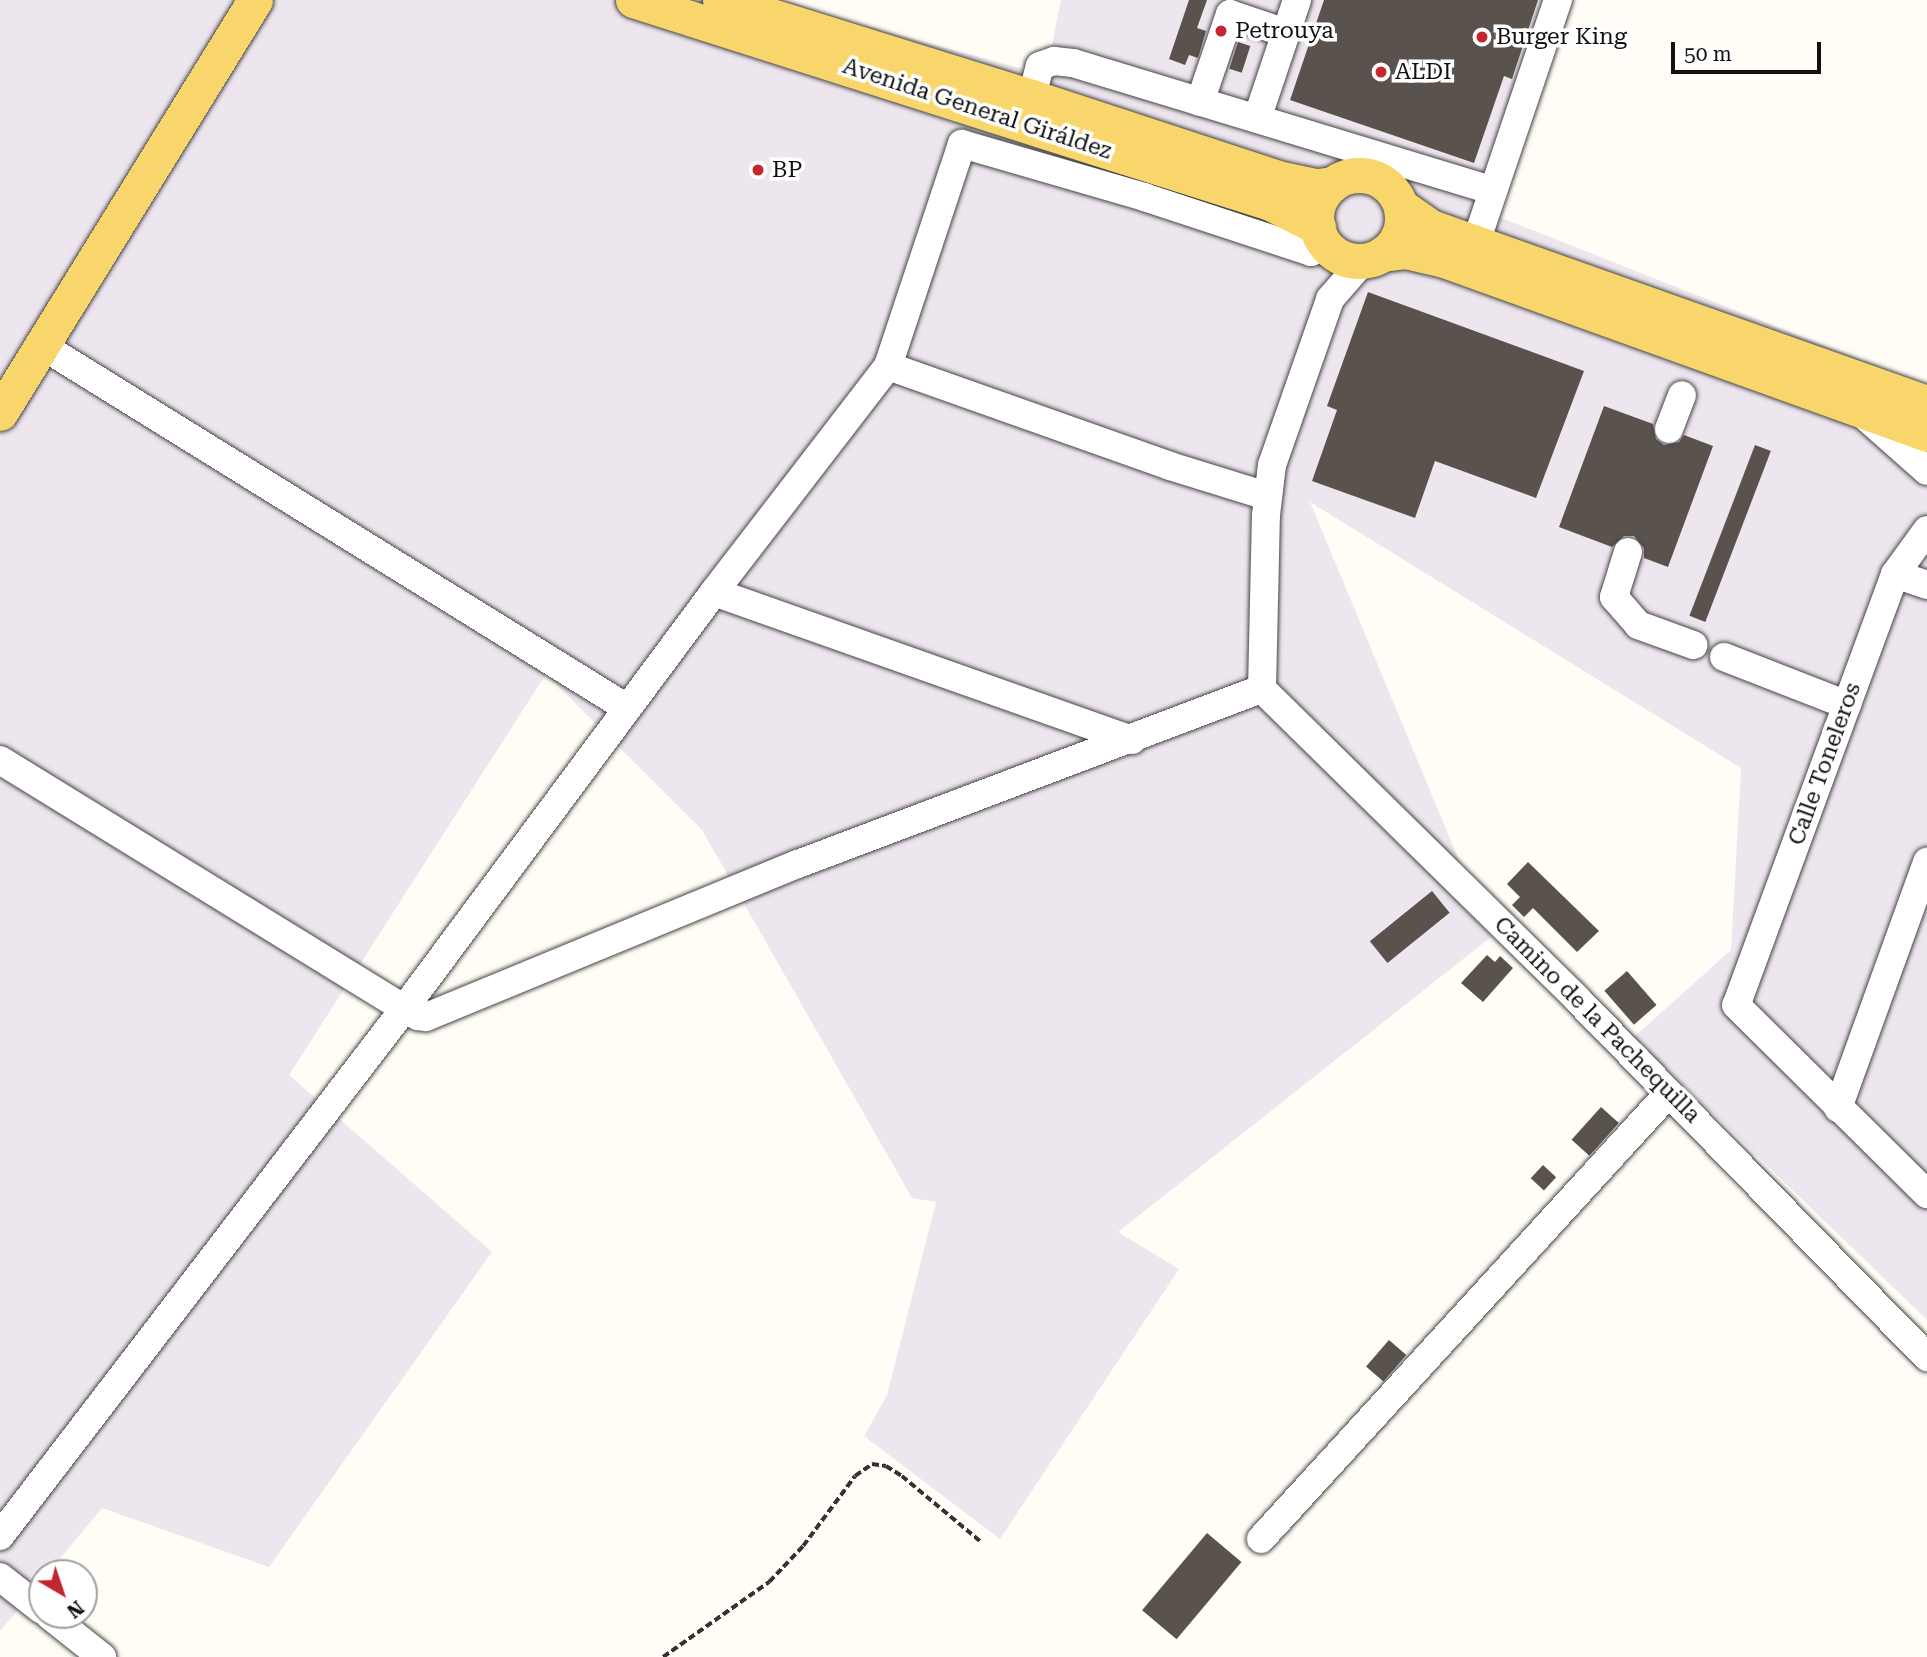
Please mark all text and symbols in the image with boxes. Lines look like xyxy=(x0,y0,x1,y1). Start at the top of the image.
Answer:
place label: Petrouya xyxy=(1235,17,1334,45)
marker: Petrouya xyxy=(1213,23,1229,39)
place label: Burger King xyxy=(1496,23,1627,51)
scale bar xyxy=(1675,28,1826,72)
marker: Burger King xyxy=(1474,29,1490,45)
text: 50 m xyxy=(1684,42,1732,66)
street label: Avenida General Giráldez xyxy=(839,52,1115,166)
place label: ALDI xyxy=(1395,58,1452,86)
marker: ALDI xyxy=(1373,64,1389,80)
place label: BP xyxy=(772,156,802,184)
marker: BP xyxy=(750,162,766,178)
street label: Calle Toneleros xyxy=(1783,679,1867,849)
street label: Camino de la Pachequilla xyxy=(1488,911,1706,1129)
north arrow xyxy=(28,1559,98,1629)
text: N xyxy=(62,1596,88,1623)

